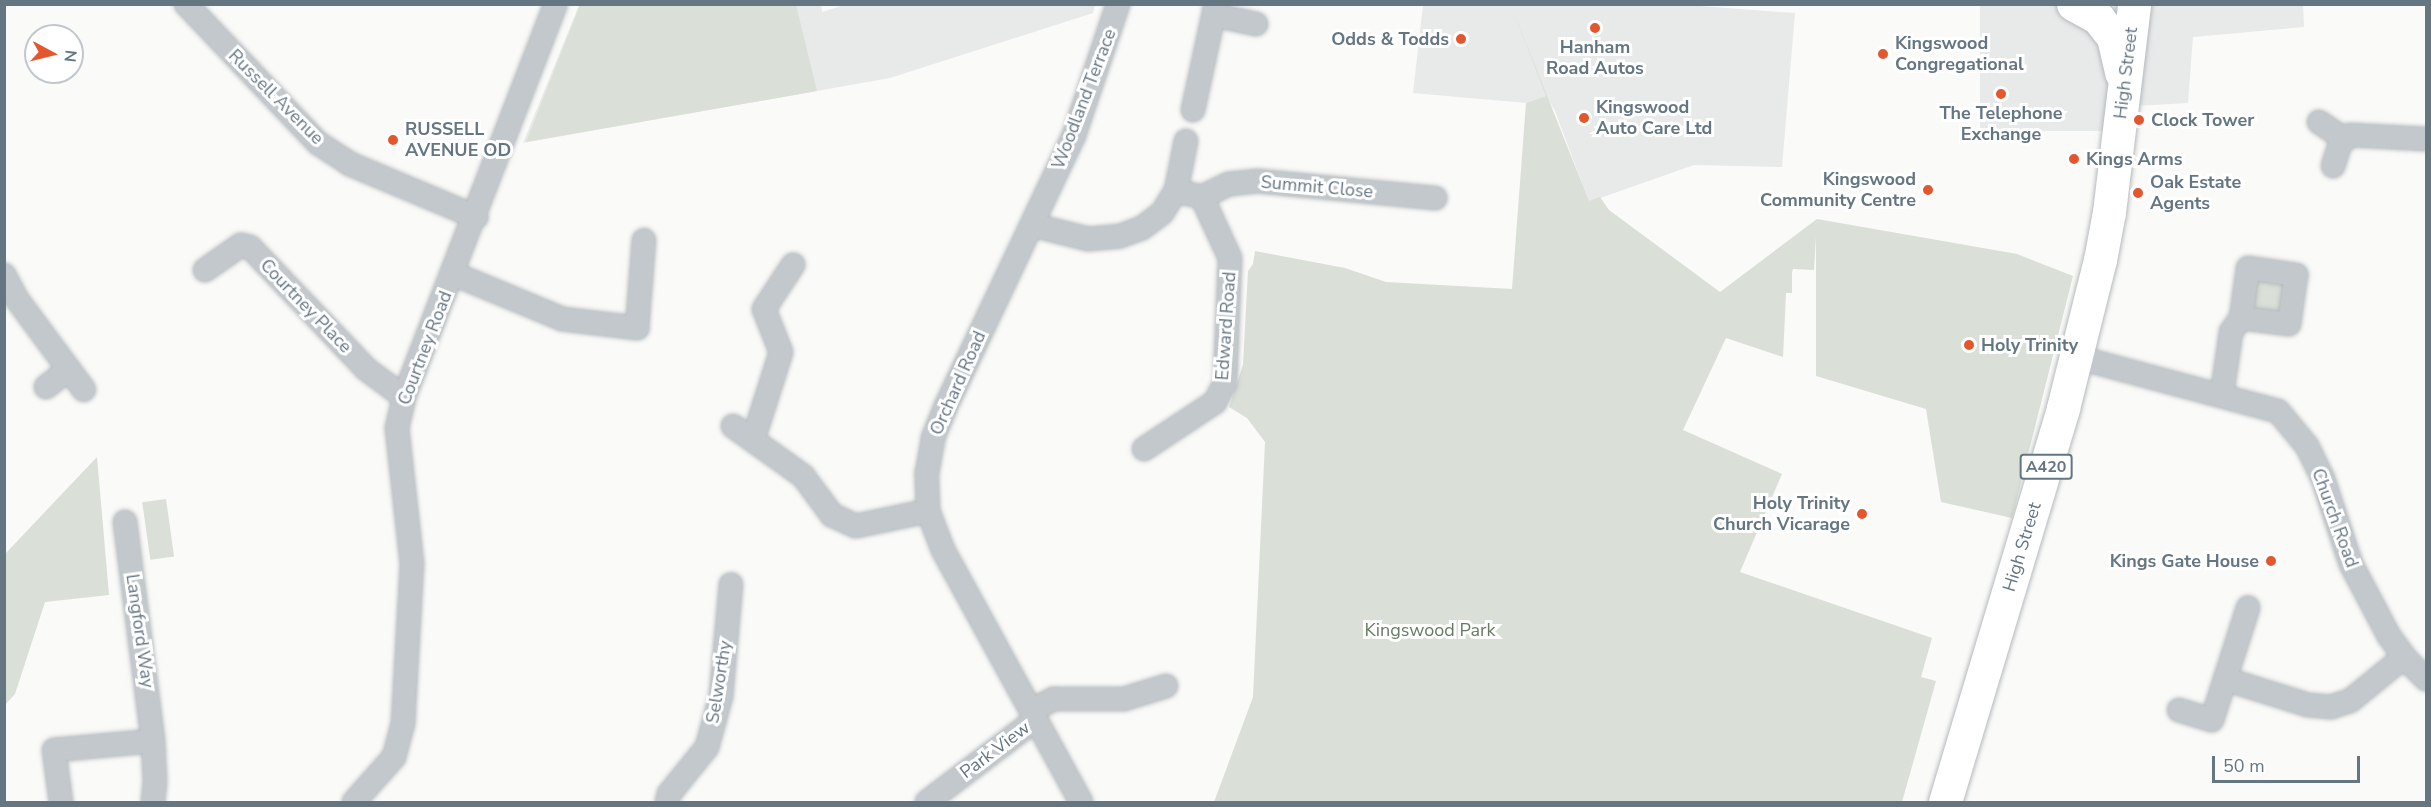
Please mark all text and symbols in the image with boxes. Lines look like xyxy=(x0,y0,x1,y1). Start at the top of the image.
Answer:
marker: Hanham Road Autos xyxy=(1588,21,1602,35)
north arrow xyxy=(24,24,84,84)
street label: Woodland Terrace xyxy=(1047,26,1121,172)
street label: High Street xyxy=(2110,26,2142,120)
place label: Odds & Todds xyxy=(1331,28,1449,50)
marker: Odds & Todds xyxy=(1454,32,1468,46)
place label: Kingswood Congregational xyxy=(1895,33,2024,76)
place label: Hanham Road Autos xyxy=(1546,37,1644,80)
street label: Russell Avenue xyxy=(224,45,328,149)
marker: Kingswood Congregational xyxy=(1876,47,1890,61)
text: N xyxy=(58,49,82,63)
marker: The Telephone Exchange xyxy=(1994,87,2008,101)
place label: Kingswood Auto Care Ltd xyxy=(1596,97,1712,140)
place label: The Telephone Exchange xyxy=(1939,103,2063,146)
place label: Clock Tower xyxy=(2151,109,2254,131)
marker: Kingswood Auto Care Ltd xyxy=(1577,111,1591,125)
marker: Clock Tower xyxy=(2132,113,2146,127)
place label: RUSSELL AVENUE OD xyxy=(405,119,511,162)
marker: RUSSELL AVENUE OD xyxy=(386,133,400,147)
place label: Kings Arms xyxy=(2086,148,2183,170)
marker: Kings Arms xyxy=(2067,152,2081,166)
place label: Kingswood Community Centre xyxy=(1760,169,1916,212)
street label: Summit Close xyxy=(1260,171,1374,203)
place label: Oak Estate Agents xyxy=(2150,172,2241,214)
marker: Kingswood Community Centre xyxy=(1921,183,1935,197)
marker: Oak Estate Agents xyxy=(2131,186,2145,200)
street label: Courtney Place xyxy=(256,254,356,358)
street label: Edward Road xyxy=(1211,271,1241,381)
street label: Courtney Road xyxy=(393,288,457,408)
street label: Orchard Road xyxy=(925,328,991,438)
place label: Holy Trinity xyxy=(1981,334,2078,356)
marker: Holy Trinity xyxy=(1962,338,1976,352)
road number: A420 xyxy=(2019,454,2073,480)
street label: Church Road xyxy=(2307,466,2363,570)
place label: Holy Trinity Church Vicarage xyxy=(1713,493,1850,536)
street label: High Street xyxy=(1998,500,2046,594)
marker: Holy Trinity Church Vicarage xyxy=(1855,507,1869,521)
place label: Kings Gate House xyxy=(2110,550,2259,572)
marker: Kings Gate House xyxy=(2264,554,2278,568)
street label: Langford Way xyxy=(121,573,159,689)
park label: Kingswood Park xyxy=(1365,619,1495,641)
street label: Selworthy xyxy=(702,639,736,725)
street label: Park View xyxy=(956,717,1034,783)
scale bar xyxy=(2215,744,2364,782)
text: 50 m xyxy=(2223,754,2265,778)

